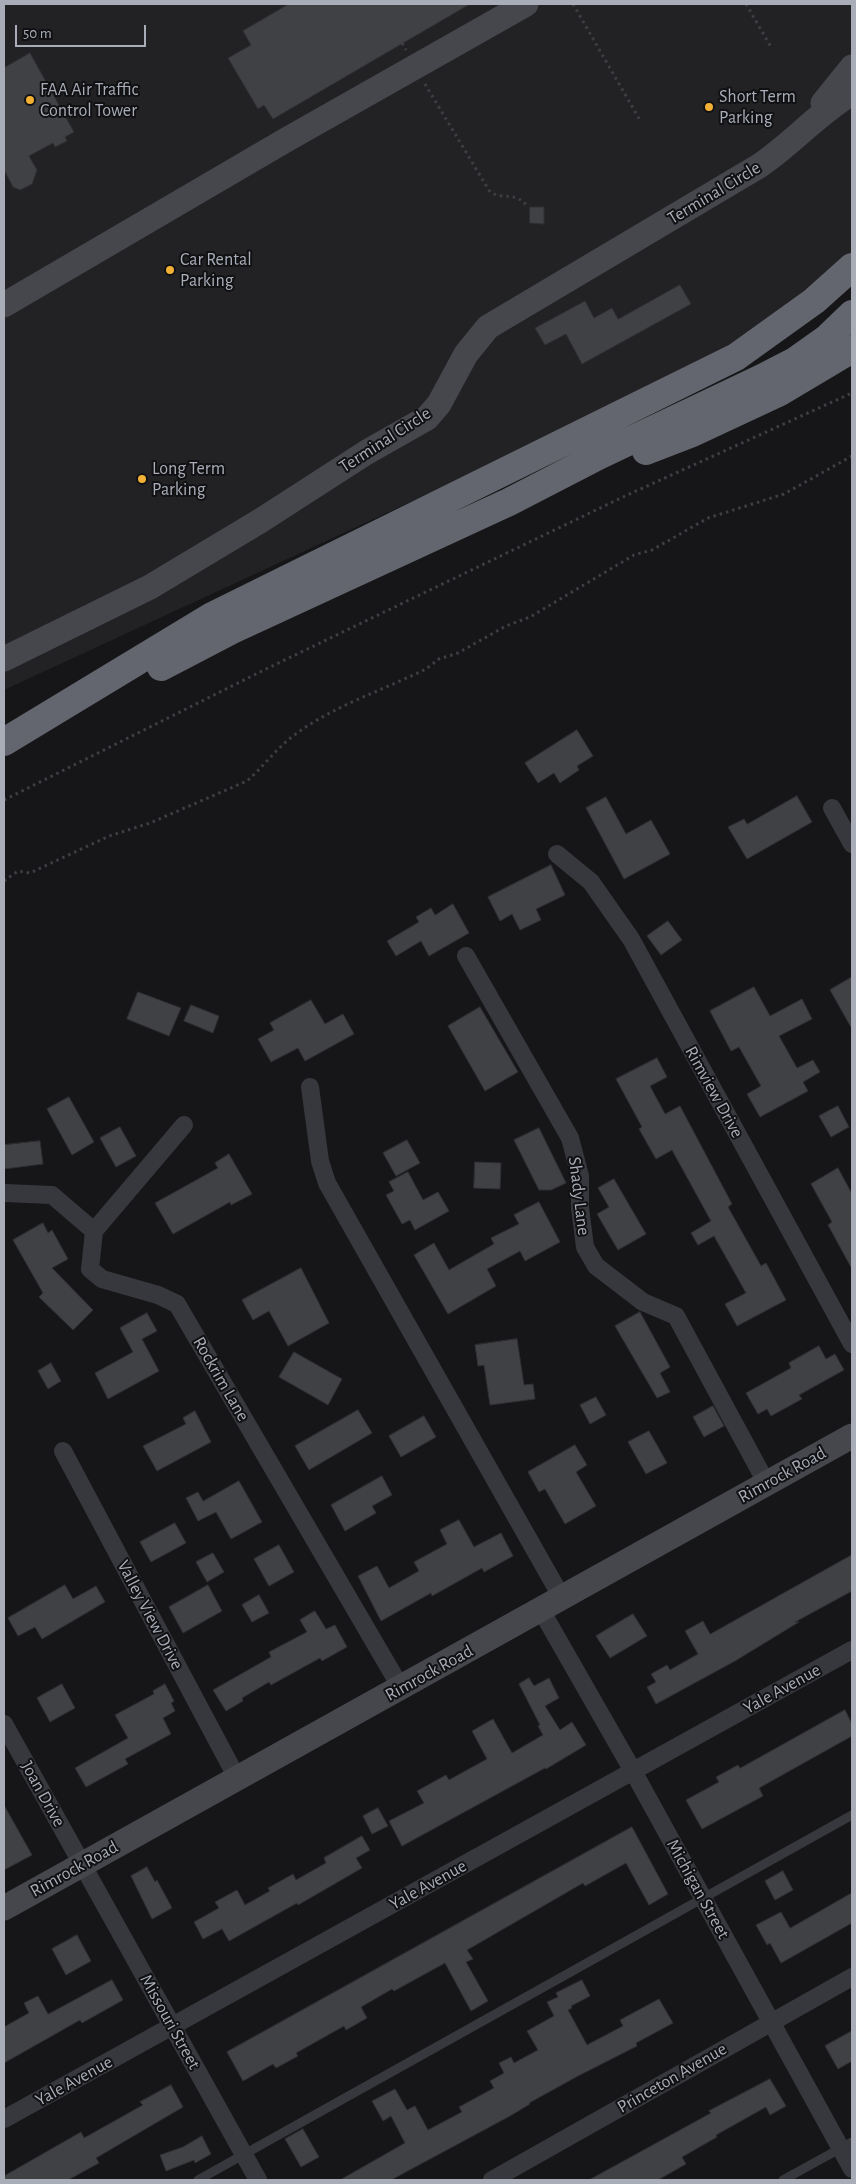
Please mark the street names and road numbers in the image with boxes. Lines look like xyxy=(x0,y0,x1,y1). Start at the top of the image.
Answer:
street label: Terminal Circle xyxy=(664,157,764,229)
street label: Terminal Circle xyxy=(335,402,435,478)
street label: Rimview Drive xyxy=(680,1043,748,1141)
street label: Shady Lane xyxy=(563,1155,595,1237)
street label: Rockrim Lane xyxy=(188,1333,254,1425)
street label: Rimrock Road xyxy=(734,1442,830,1508)
street label: Valley View Drive xyxy=(112,1557,188,1673)
street label: Rimrock Road xyxy=(381,1640,477,1706)
street label: Yale Avenue xyxy=(740,1659,824,1719)
street label: Joan Drive xyxy=(16,1757,70,1831)
street label: Michigan Street xyxy=(662,1835,734,1943)
street label: Rimrock Road xyxy=(26,1836,122,1902)
street label: Yale Avenue xyxy=(386,1855,470,1915)
street label: Missouri Street xyxy=(135,1971,205,2073)
street label: Princeton Avenue xyxy=(613,2038,731,2118)
street label: Yale Avenue xyxy=(32,2051,116,2111)

